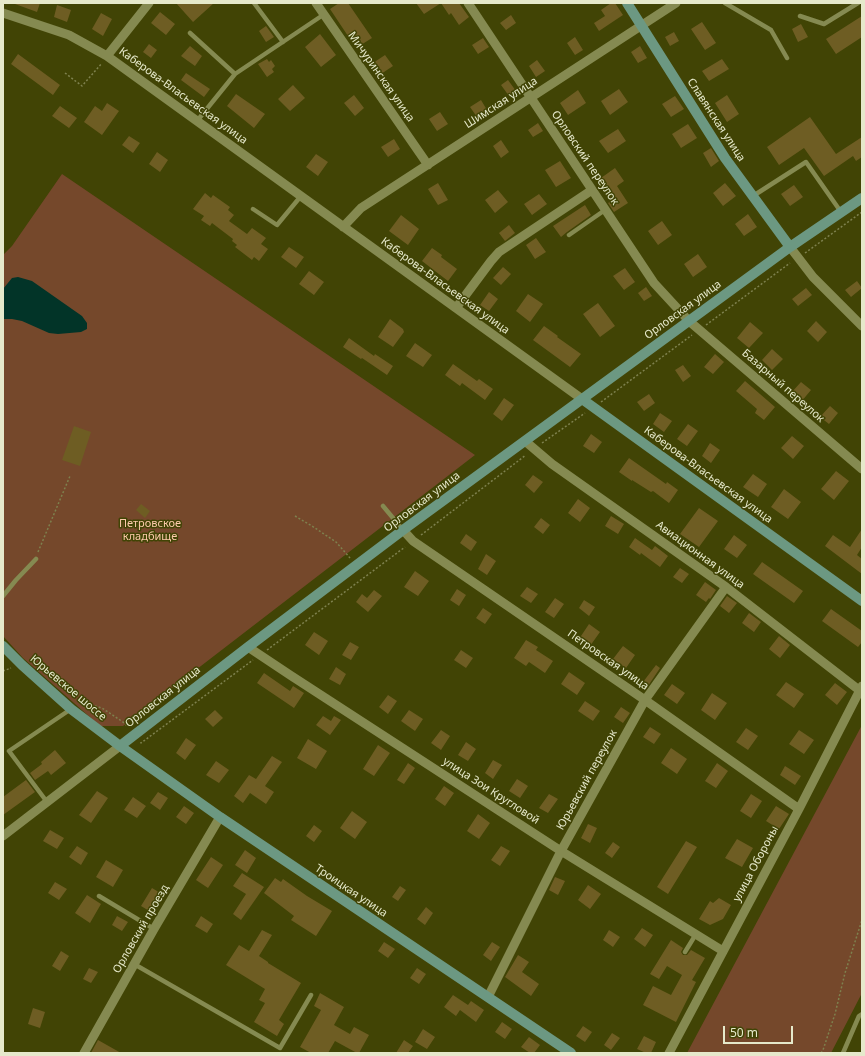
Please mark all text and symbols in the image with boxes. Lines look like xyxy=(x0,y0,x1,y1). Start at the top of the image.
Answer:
street label: Мичуринская улица xyxy=(345,30,417,124)
street label: Каберова-Власьевская улица xyxy=(116,45,250,147)
street label: Шимская улица xyxy=(462,75,540,131)
street label: Славянская улица xyxy=(684,76,748,164)
street label: Орловский переулок xyxy=(548,108,622,208)
street label: Каберова-Власьевская улица xyxy=(378,235,512,337)
street label: Орловская улица xyxy=(642,278,724,342)
street label: Базарный переулок xyxy=(739,347,827,425)
street label: Каберова-Власьевская улица xyxy=(641,424,775,526)
street label: Орловская улица xyxy=(381,469,463,535)
park label: Петровское кладбище xyxy=(119,517,181,543)
street label: Авиационная улица xyxy=(653,518,747,592)
street label: Петровская улица xyxy=(565,627,651,693)
street label: Юрьевское шоссе xyxy=(27,652,109,724)
street label: Орловская улица xyxy=(123,664,203,730)
street label: Юрьевский переулок xyxy=(554,727,620,833)
street label: улица Зои Кругловой xyxy=(440,755,542,827)
street label: улица Обороны xyxy=(730,824,782,904)
street label: Троицкая улица xyxy=(312,862,390,920)
street label: Орловский проезд xyxy=(110,882,172,976)
scale bar xyxy=(725,1018,795,1044)
text: 50 m xyxy=(730,1024,758,1041)

